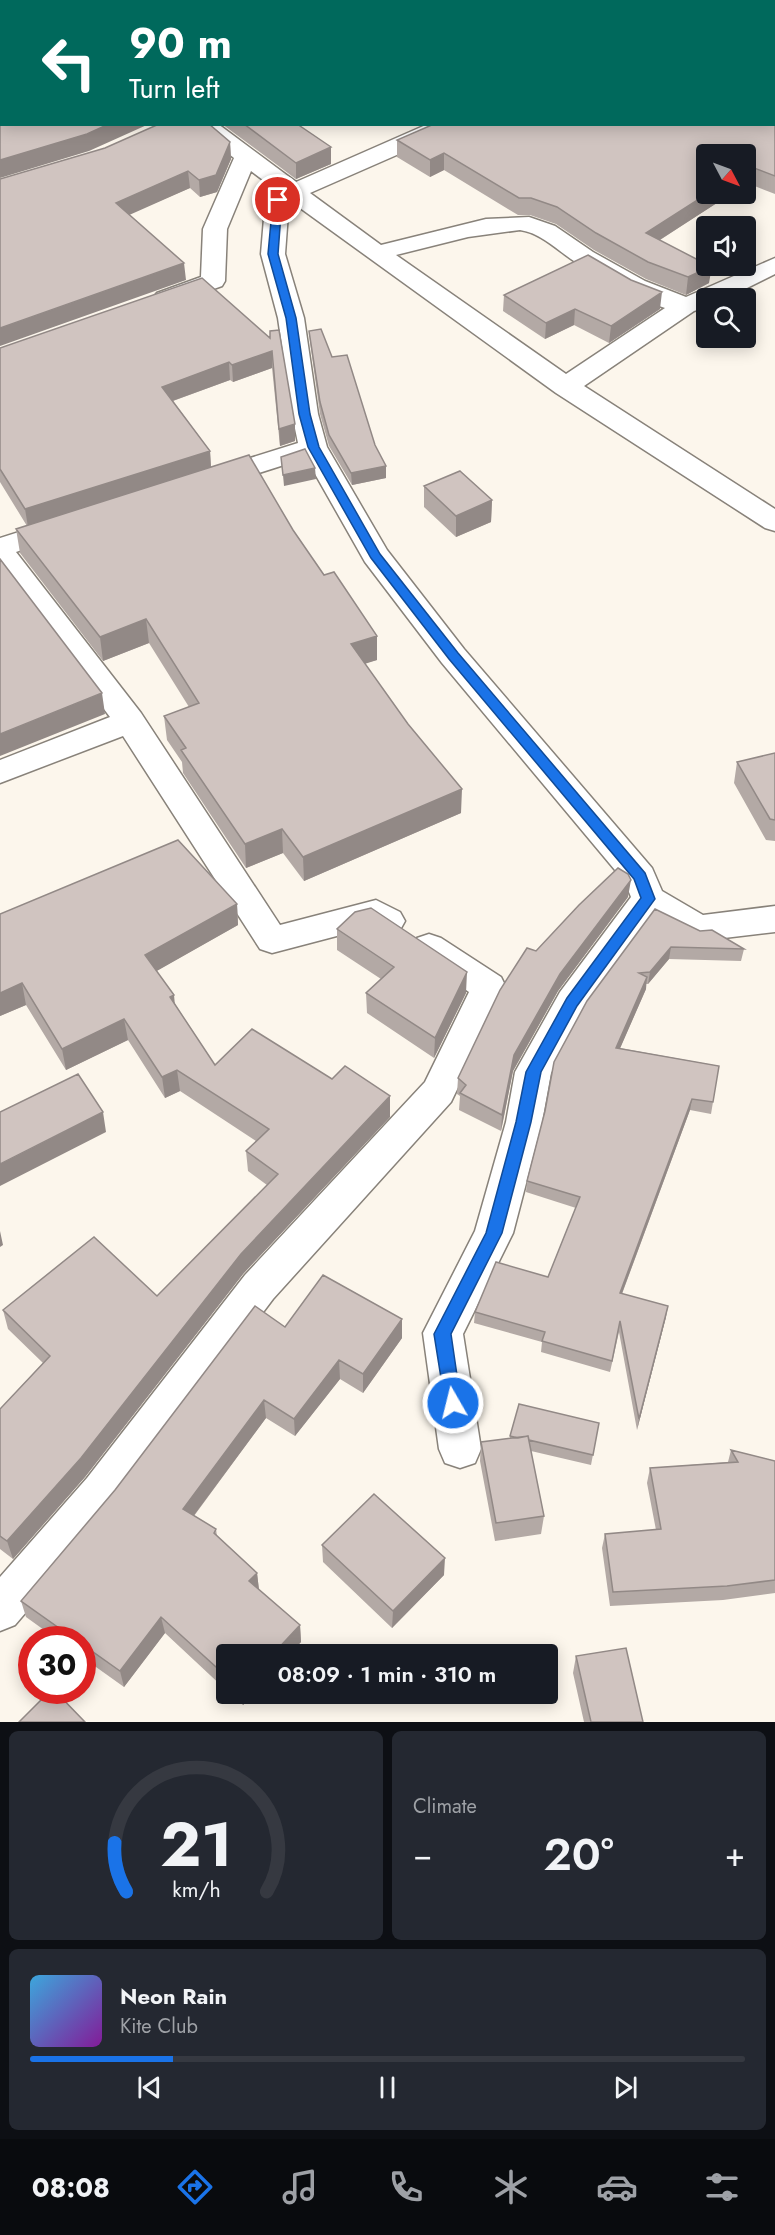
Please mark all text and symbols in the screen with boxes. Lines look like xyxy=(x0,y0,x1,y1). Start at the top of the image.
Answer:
text: 90 m xyxy=(129,13,232,74)
icon: left xyxy=(30,24,108,102)
text: Turn left xyxy=(129,69,219,108)
north arrow xyxy=(696,144,756,204)
map controls xyxy=(696,144,756,348)
pin xyxy=(252,174,303,225)
icon: arrive xyxy=(261,183,294,216)
button: sound xyxy=(696,216,756,276)
button: search xyxy=(696,288,756,348)
position arrow xyxy=(421,1371,485,1435)
speed limit sign: 30 xyxy=(18,1626,96,1704)
text: 08:09 · 1 min · 310 m xyxy=(278,1658,496,1690)
text: Climate xyxy=(413,1792,477,1821)
text: 21 xyxy=(160,1799,232,1889)
text: 20° xyxy=(543,1822,614,1887)
text: − xyxy=(413,1831,432,1878)
text: + xyxy=(725,1831,745,1878)
text: km/h xyxy=(172,1875,220,1906)
text: Neon Rain xyxy=(120,1980,227,2012)
text: Kite Club xyxy=(120,2012,198,2041)
icon: previous xyxy=(133,2071,166,2104)
icon: pause xyxy=(371,2071,404,2104)
icon: next xyxy=(609,2071,642,2104)
icon: directions xyxy=(174,2166,216,2208)
icon: music xyxy=(279,2166,321,2208)
icon: phone xyxy=(385,2166,427,2208)
icon: climate xyxy=(490,2166,532,2208)
icon: car xyxy=(596,2166,638,2208)
icon: filters xyxy=(701,2166,743,2208)
text: 08:08 xyxy=(32,2168,110,2207)

